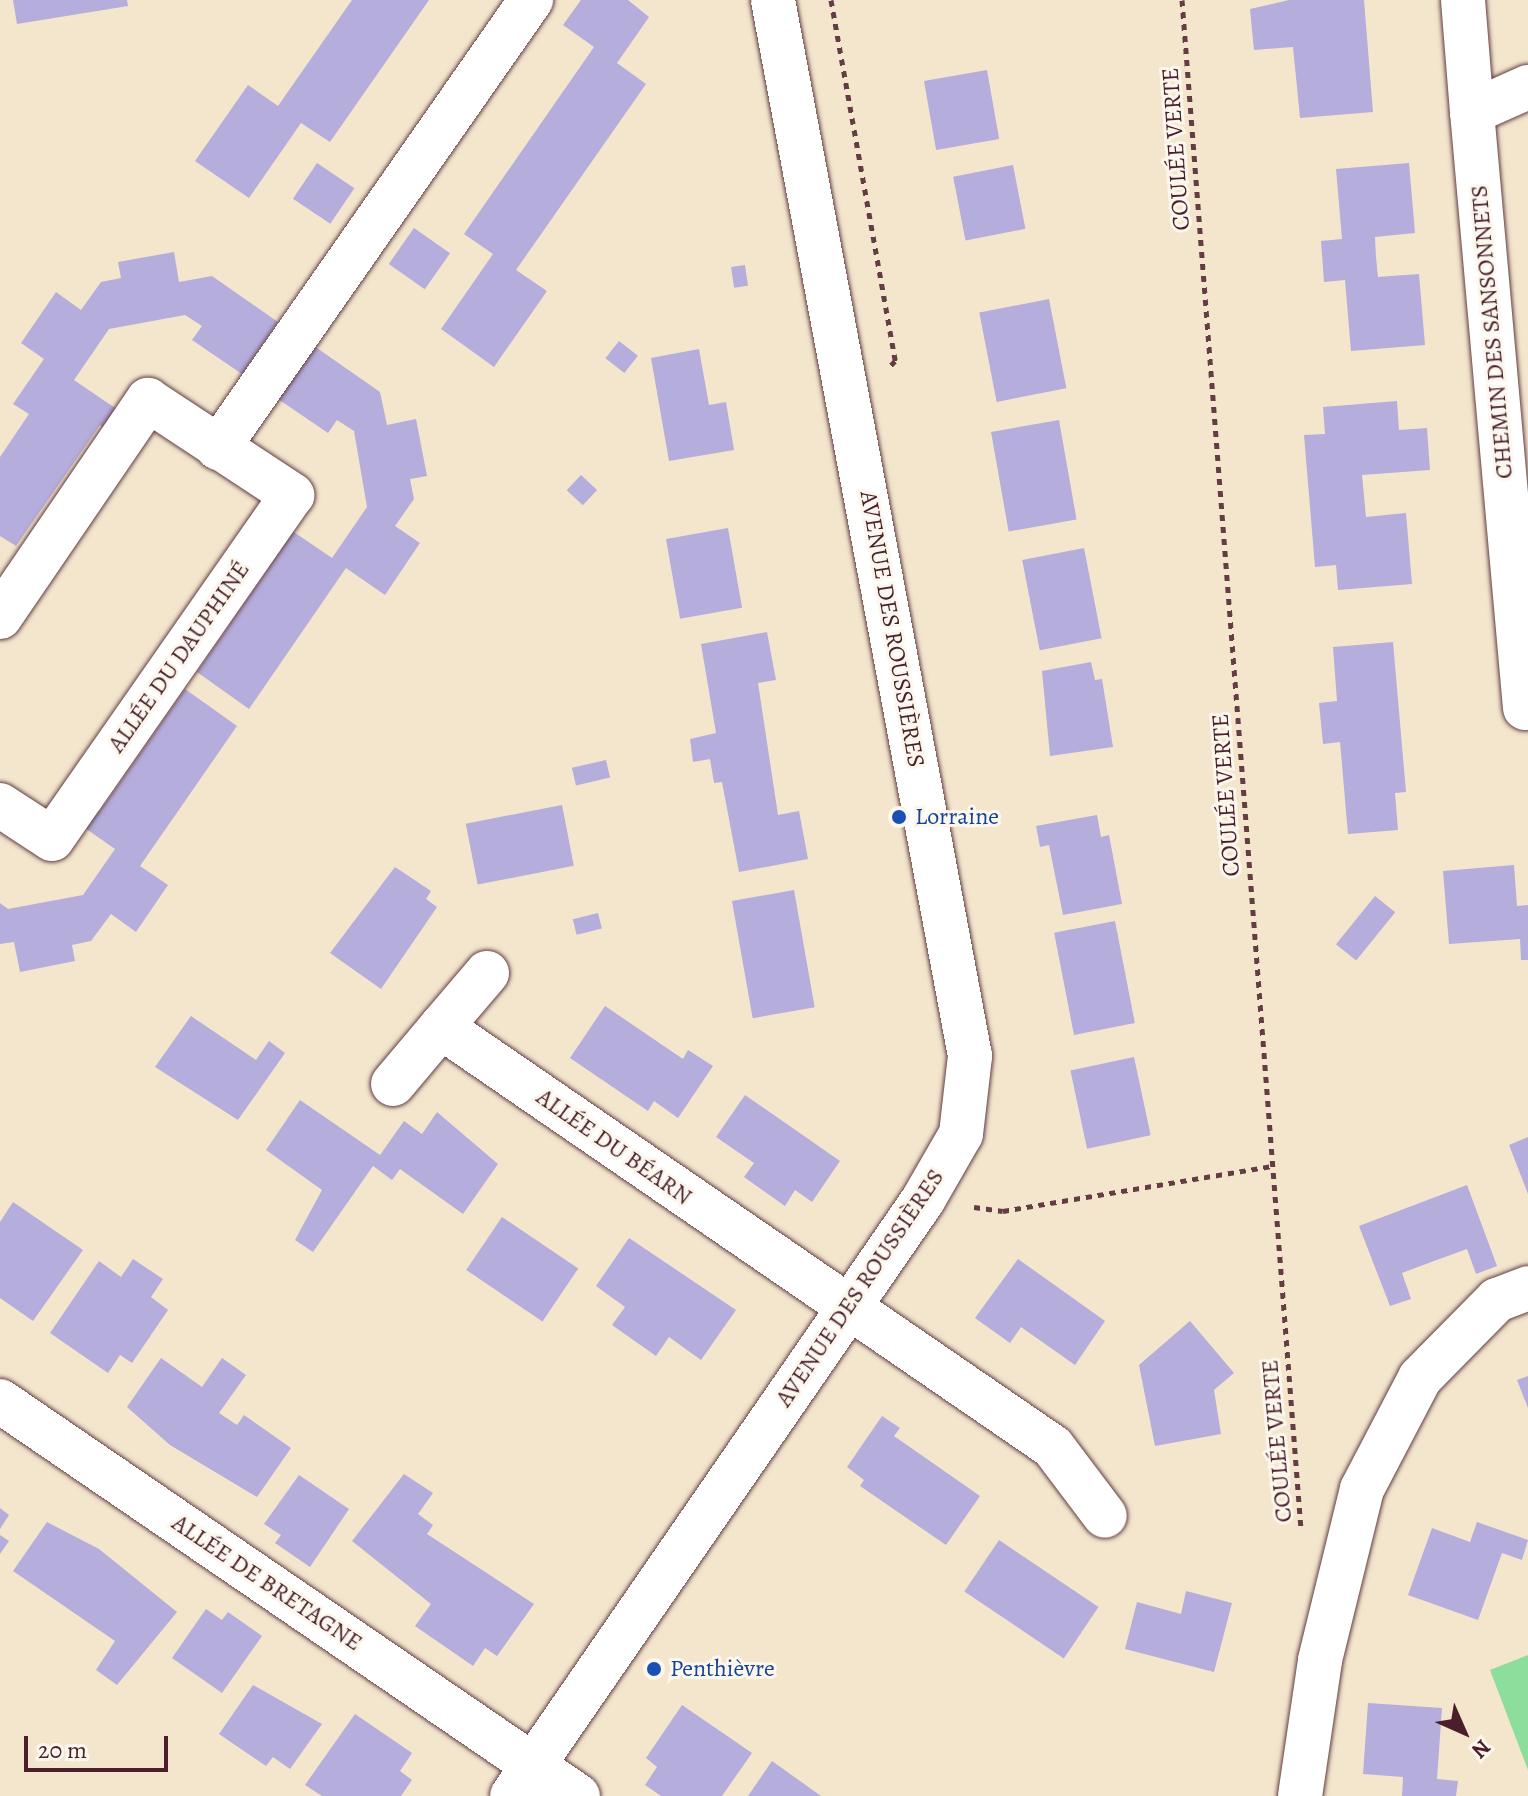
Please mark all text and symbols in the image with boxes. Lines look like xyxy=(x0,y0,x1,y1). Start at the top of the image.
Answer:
street label: COULÉE VERTE xyxy=(1156,67,1196,231)
street label: CHEMIN DES SANSONNETS xyxy=(1465,184,1519,480)
street label: AVENUE DES ROUSSIÈRES xyxy=(853,489,931,769)
street label: ALLÉE DU DAUPHINÉ xyxy=(102,556,256,758)
street label: COULÉE VERTE xyxy=(1206,713,1246,877)
place label: Lorraine xyxy=(915,803,999,831)
marker: Lorraine xyxy=(890,808,908,826)
street label: ALLÉE DU BÉARN xyxy=(531,1083,697,1211)
street label: AVENUE DES ROUSSIÈRES xyxy=(770,1164,950,1412)
street label: COULÉE VERTE xyxy=(1256,1358,1298,1524)
street label: ALLÉE DE BRETAGNE xyxy=(166,1509,368,1657)
place label: Penthièvre xyxy=(670,1655,775,1683)
marker: Penthièvre xyxy=(645,1660,663,1678)
north arrow xyxy=(1424,1692,1504,1772)
scale bar xyxy=(28,1720,172,1770)
text: N xyxy=(1465,1733,1497,1765)
text: 20 m xyxy=(38,1734,87,1766)

